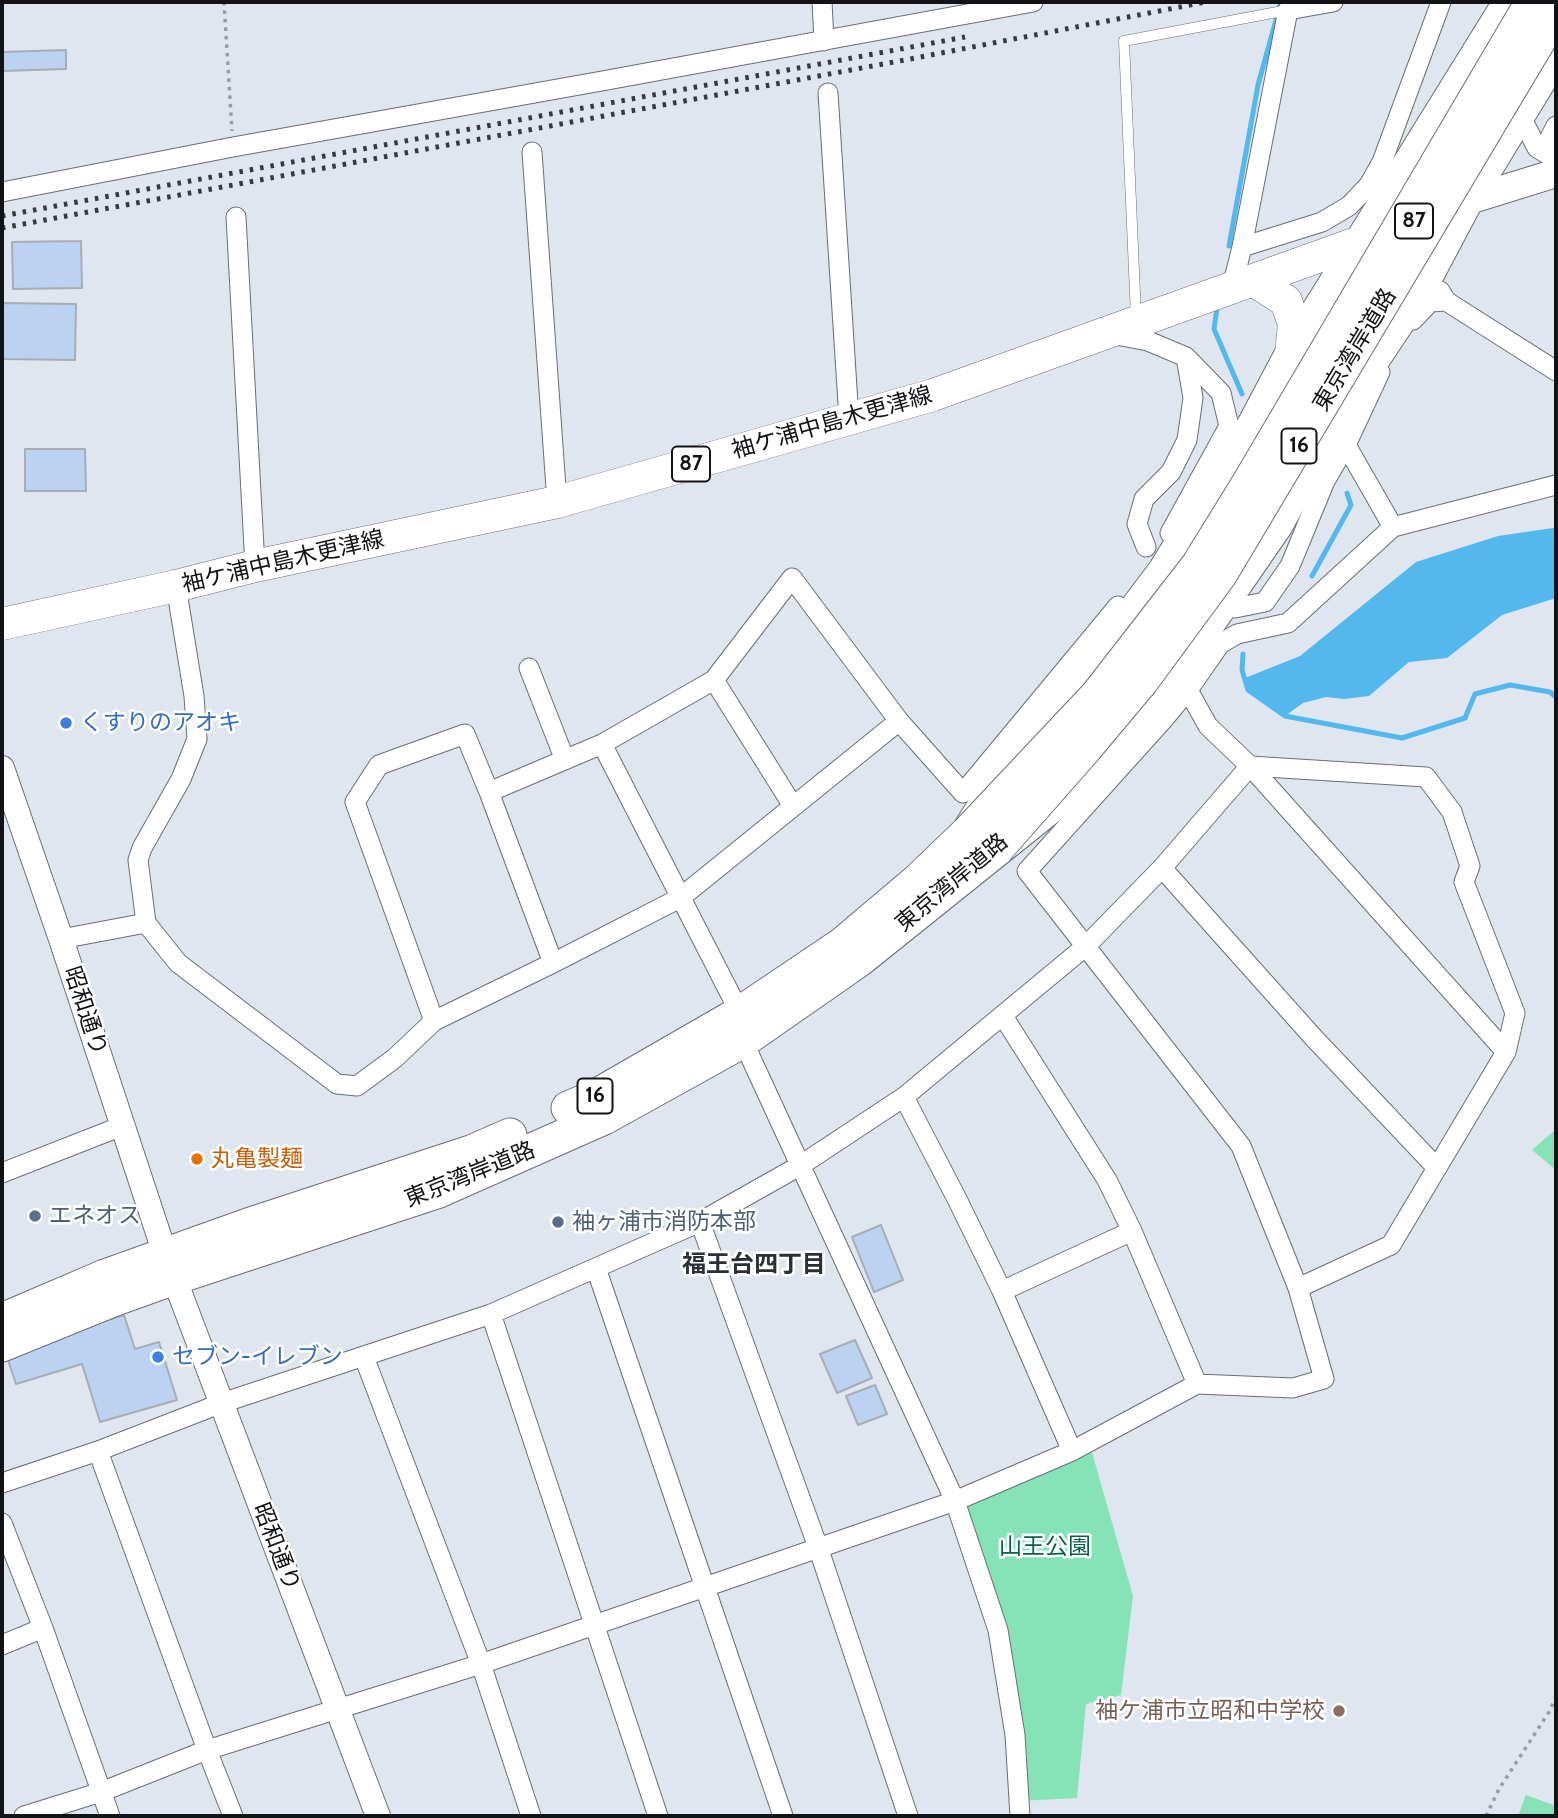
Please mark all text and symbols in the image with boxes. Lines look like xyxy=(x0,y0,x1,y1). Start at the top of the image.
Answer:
road number: 87 xyxy=(1395,204,1433,238)
street label: 東京湾岸道路 xyxy=(1308,284,1402,416)
street label: 袖ケ浦中島木更津線 xyxy=(729,381,935,465)
road number: 16 xyxy=(1282,428,1316,464)
road number: 87 xyxy=(672,447,710,482)
street label: 袖ケ浦中島木更津線 xyxy=(179,525,387,599)
place label: くすりのアオキ xyxy=(80,709,241,737)
marker: くすりのアオキ xyxy=(58,715,74,731)
street label: 東京湾岸道路 xyxy=(890,828,1014,938)
street label: 昭和通り xyxy=(58,963,112,1059)
road number: 16 xyxy=(578,1078,612,1114)
street label: 東京湾岸道路 xyxy=(401,1136,539,1214)
place label: 丸亀製麺 xyxy=(211,1145,303,1173)
marker: 丸亀製麺 xyxy=(189,1151,205,1167)
place label: エネオス xyxy=(49,1202,141,1230)
marker: エネオス xyxy=(27,1208,43,1224)
place label: 袖ヶ浦市消防本部 xyxy=(572,1208,756,1236)
marker: 袖ヶ浦市消防本部 xyxy=(550,1214,566,1230)
district label: 福王台四丁目 xyxy=(682,1251,826,1279)
place label: セブン-イレブン xyxy=(172,1343,343,1371)
marker: セブン-イレブン xyxy=(150,1349,166,1365)
street label: 昭和通り xyxy=(247,1499,305,1595)
park label: 山王公園 xyxy=(999,1533,1091,1561)
place label: 袖ケ浦市立昭和中学校 xyxy=(1095,1697,1325,1725)
marker: 袖ケ浦市立昭和中学校 xyxy=(1331,1703,1347,1719)

